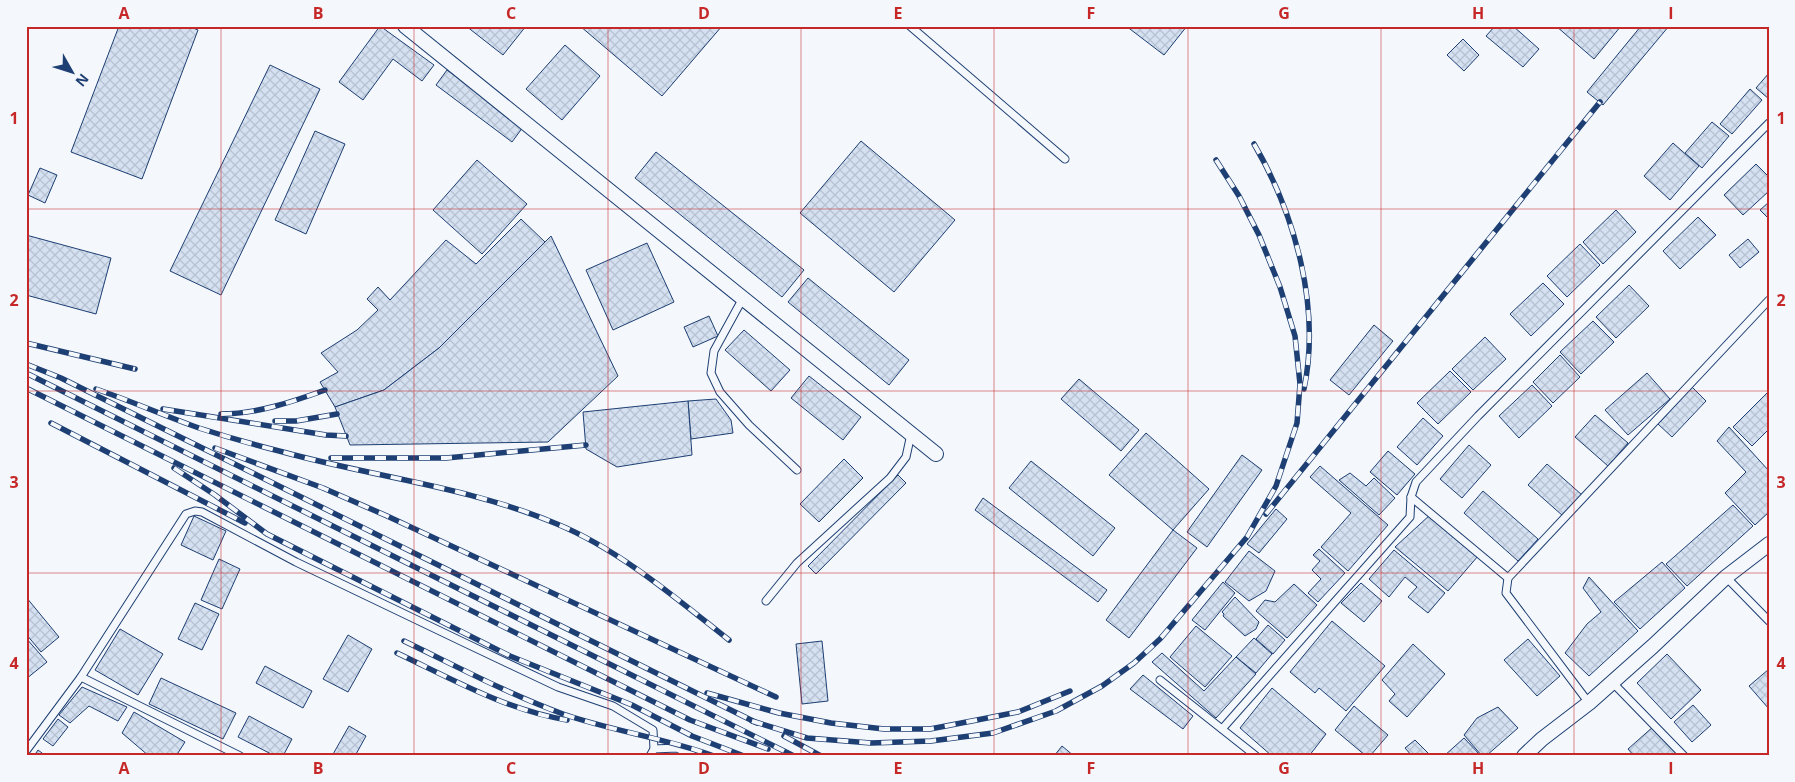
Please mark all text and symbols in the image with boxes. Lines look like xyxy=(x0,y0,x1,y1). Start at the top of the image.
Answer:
text: A xyxy=(118,2,130,24)
text: B xyxy=(313,2,323,24)
text: C xyxy=(506,2,516,24)
text: D xyxy=(698,2,710,24)
text: E xyxy=(894,2,903,24)
text: F xyxy=(1087,2,1095,24)
text: G xyxy=(1278,2,1290,24)
text: H xyxy=(1472,2,1484,24)
text: I xyxy=(1668,2,1674,24)
north arrow xyxy=(48,48,98,98)
text: N xyxy=(72,70,93,91)
text: 1 xyxy=(9,107,19,129)
text: 1 xyxy=(1776,107,1786,129)
text: 2 xyxy=(9,289,19,311)
text: 2 xyxy=(1776,289,1786,311)
text: 3 xyxy=(9,471,19,493)
text: 3 xyxy=(1776,471,1786,493)
text: 4 xyxy=(9,652,19,674)
text: 4 xyxy=(1776,652,1786,674)
text: A xyxy=(118,757,130,779)
text: B xyxy=(313,757,323,779)
text: C xyxy=(506,757,516,779)
text: D xyxy=(698,757,710,779)
text: E xyxy=(894,757,903,779)
text: F xyxy=(1087,757,1095,779)
text: G xyxy=(1278,757,1290,779)
text: H xyxy=(1472,757,1484,779)
text: I xyxy=(1668,757,1674,779)

